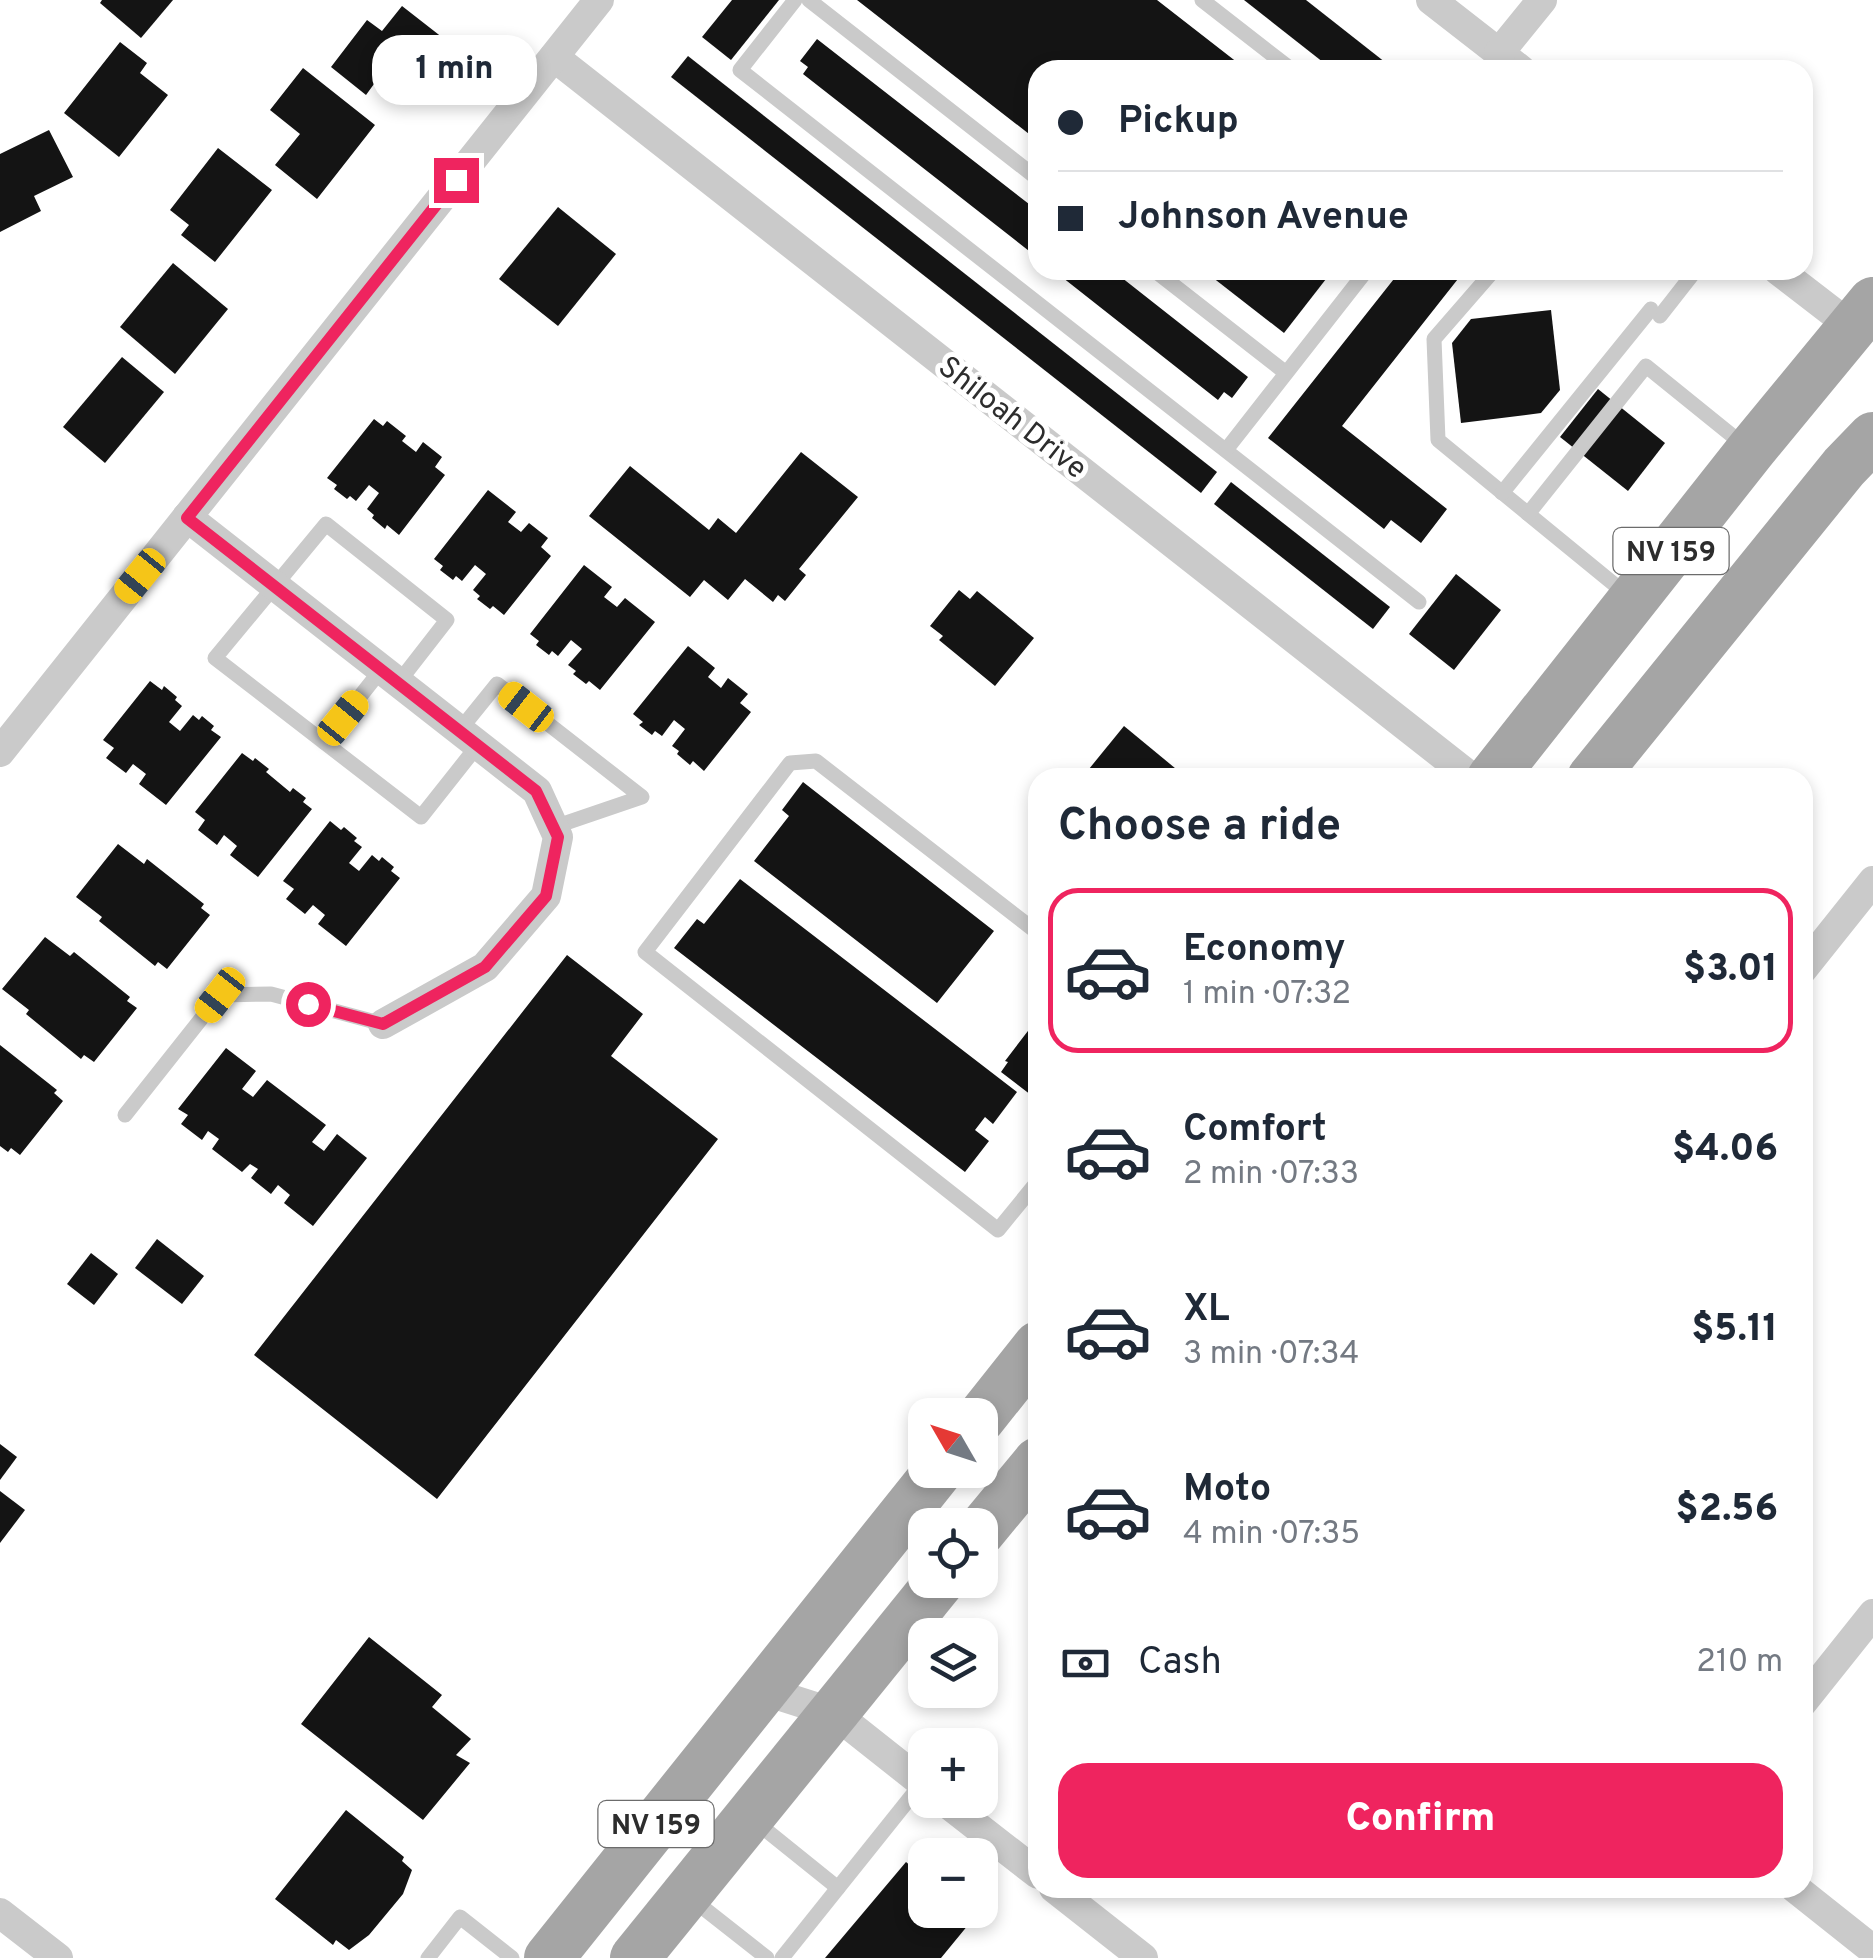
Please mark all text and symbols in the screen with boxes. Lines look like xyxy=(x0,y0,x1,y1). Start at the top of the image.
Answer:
callout: 1 min xyxy=(374,35,538,105)
text: 1 min xyxy=(415,50,494,90)
text: Pickup xyxy=(1118,98,1239,147)
route end xyxy=(434,158,479,203)
text: Johnson Avenue xyxy=(1118,194,1409,243)
street label: Shiloah Drive xyxy=(930,350,1093,488)
road number: NV 159 xyxy=(1614,528,1728,574)
car xyxy=(109,543,171,609)
car xyxy=(493,677,559,737)
car xyxy=(312,685,374,751)
text: Choose a ride xyxy=(1058,799,1341,856)
icon: car xyxy=(1063,926,1153,1016)
text: Economy xyxy=(1183,926,1345,975)
text: $3.01 xyxy=(1683,946,1778,995)
car xyxy=(190,962,250,1028)
text: 1 min · 07:32 xyxy=(1183,975,1351,1015)
route start xyxy=(286,982,331,1027)
icon: car xyxy=(1063,1106,1153,1196)
text: Comfort xyxy=(1183,1106,1327,1155)
text: $4.06 xyxy=(1672,1126,1778,1175)
text: 2 min · 07:33 xyxy=(1183,1155,1359,1195)
icon: car xyxy=(1063,1286,1153,1376)
text: XL xyxy=(1183,1286,1230,1335)
text: $5.11 xyxy=(1691,1306,1778,1355)
text: 3 min · 07:34 xyxy=(1183,1335,1359,1375)
north arrow xyxy=(908,1398,998,1488)
map controls xyxy=(908,1398,998,1928)
icon: car xyxy=(1063,1466,1153,1556)
text: Moto xyxy=(1183,1466,1271,1515)
text: $2.56 xyxy=(1676,1486,1778,1535)
button: locate xyxy=(908,1508,998,1598)
text: 4 min · 07:35 xyxy=(1183,1515,1360,1555)
button: layers xyxy=(908,1618,998,1708)
icon: cash xyxy=(1058,1636,1113,1691)
text: Cash xyxy=(1138,1639,1222,1688)
text: 210 m xyxy=(1696,1643,1783,1683)
button: + xyxy=(908,1728,998,1818)
button: Confirm xyxy=(1058,1763,1783,1878)
road number: NV 159 xyxy=(598,1801,714,1847)
button: − xyxy=(908,1838,998,1928)

